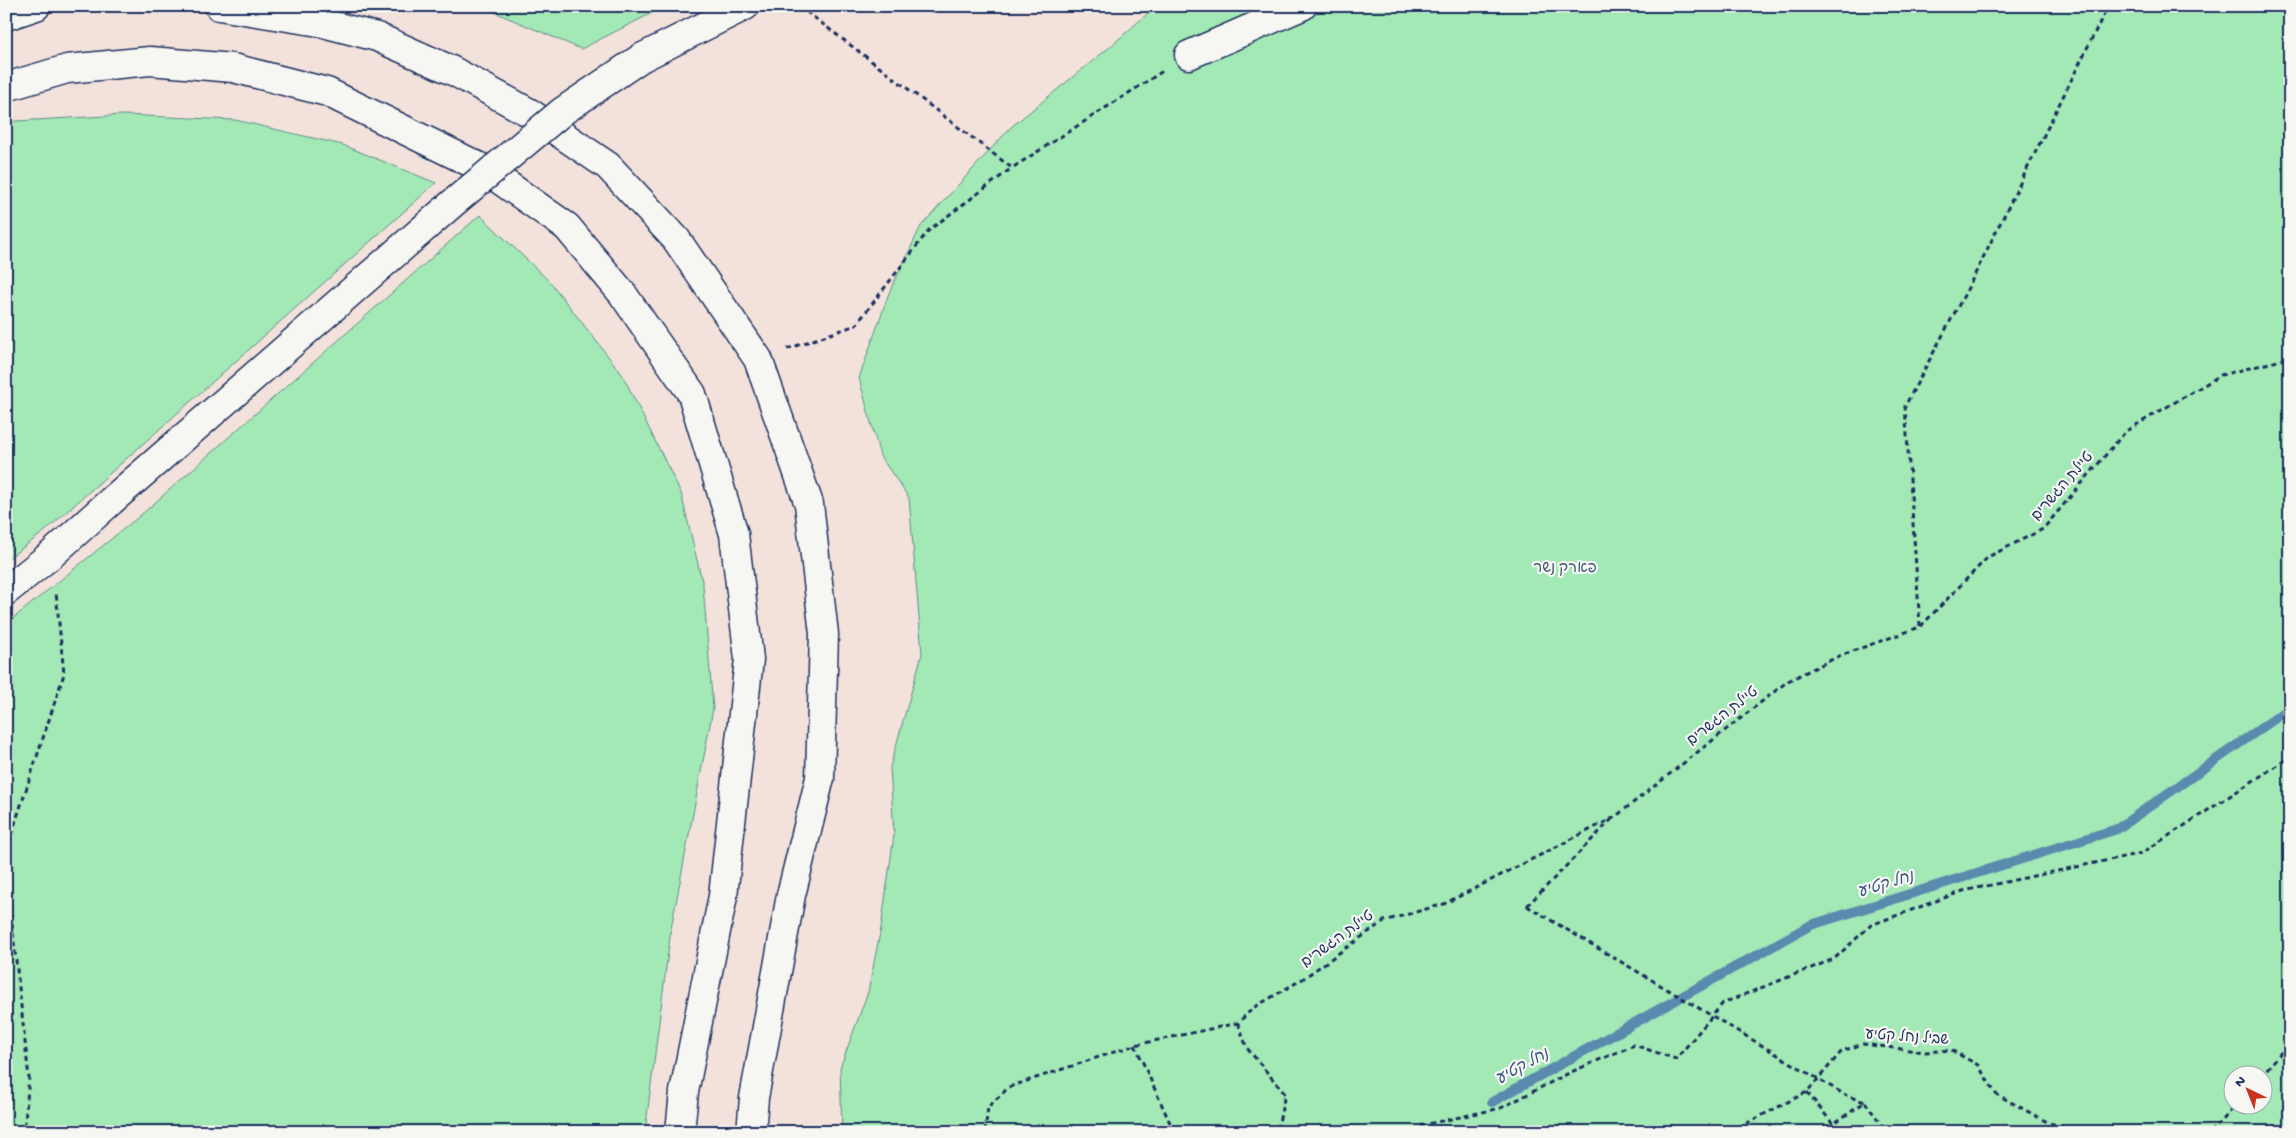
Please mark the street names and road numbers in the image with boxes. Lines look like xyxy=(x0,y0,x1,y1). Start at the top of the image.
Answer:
street label: טיילת הגשרים xyxy=(2027,448,2098,525)
street label: טיילת הגשרים xyxy=(1683,683,1762,750)
street label: טיילת הגשרים xyxy=(1298,907,1378,972)
street label: שביל נחל קטיע xyxy=(1865,1025,1950,1050)

